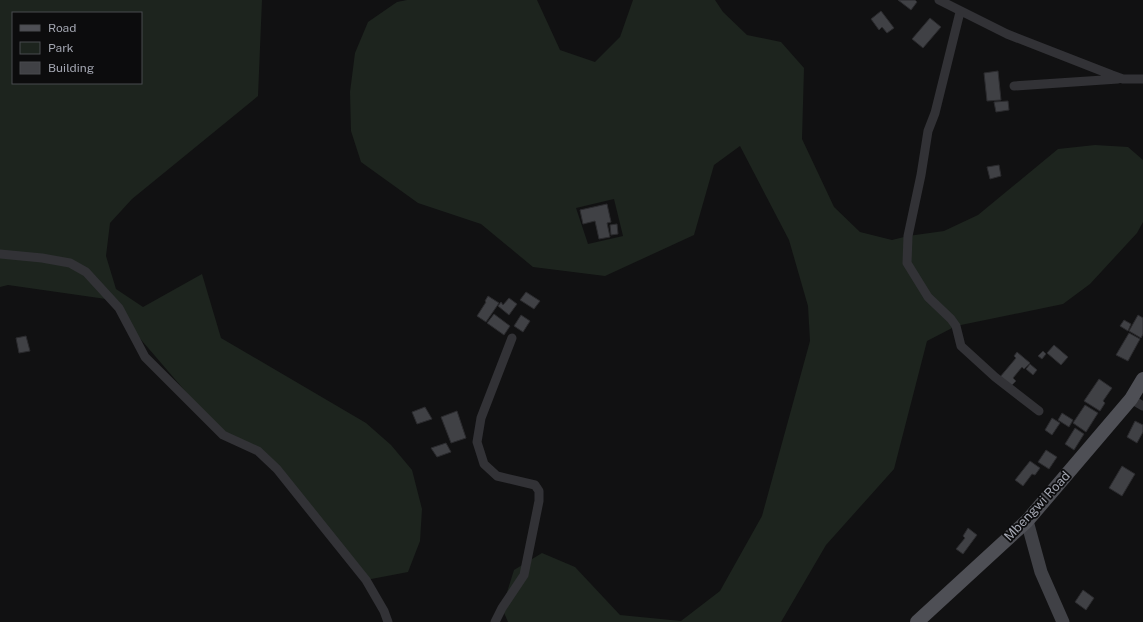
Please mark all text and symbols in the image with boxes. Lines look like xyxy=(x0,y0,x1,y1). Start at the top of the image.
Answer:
legend xyxy=(12,12,142,84)
text: Road xyxy=(48,21,76,35)
text: Park xyxy=(48,41,74,55)
text: Building xyxy=(48,61,94,75)
street label: Mbengwi Road xyxy=(1001,468,1073,544)

